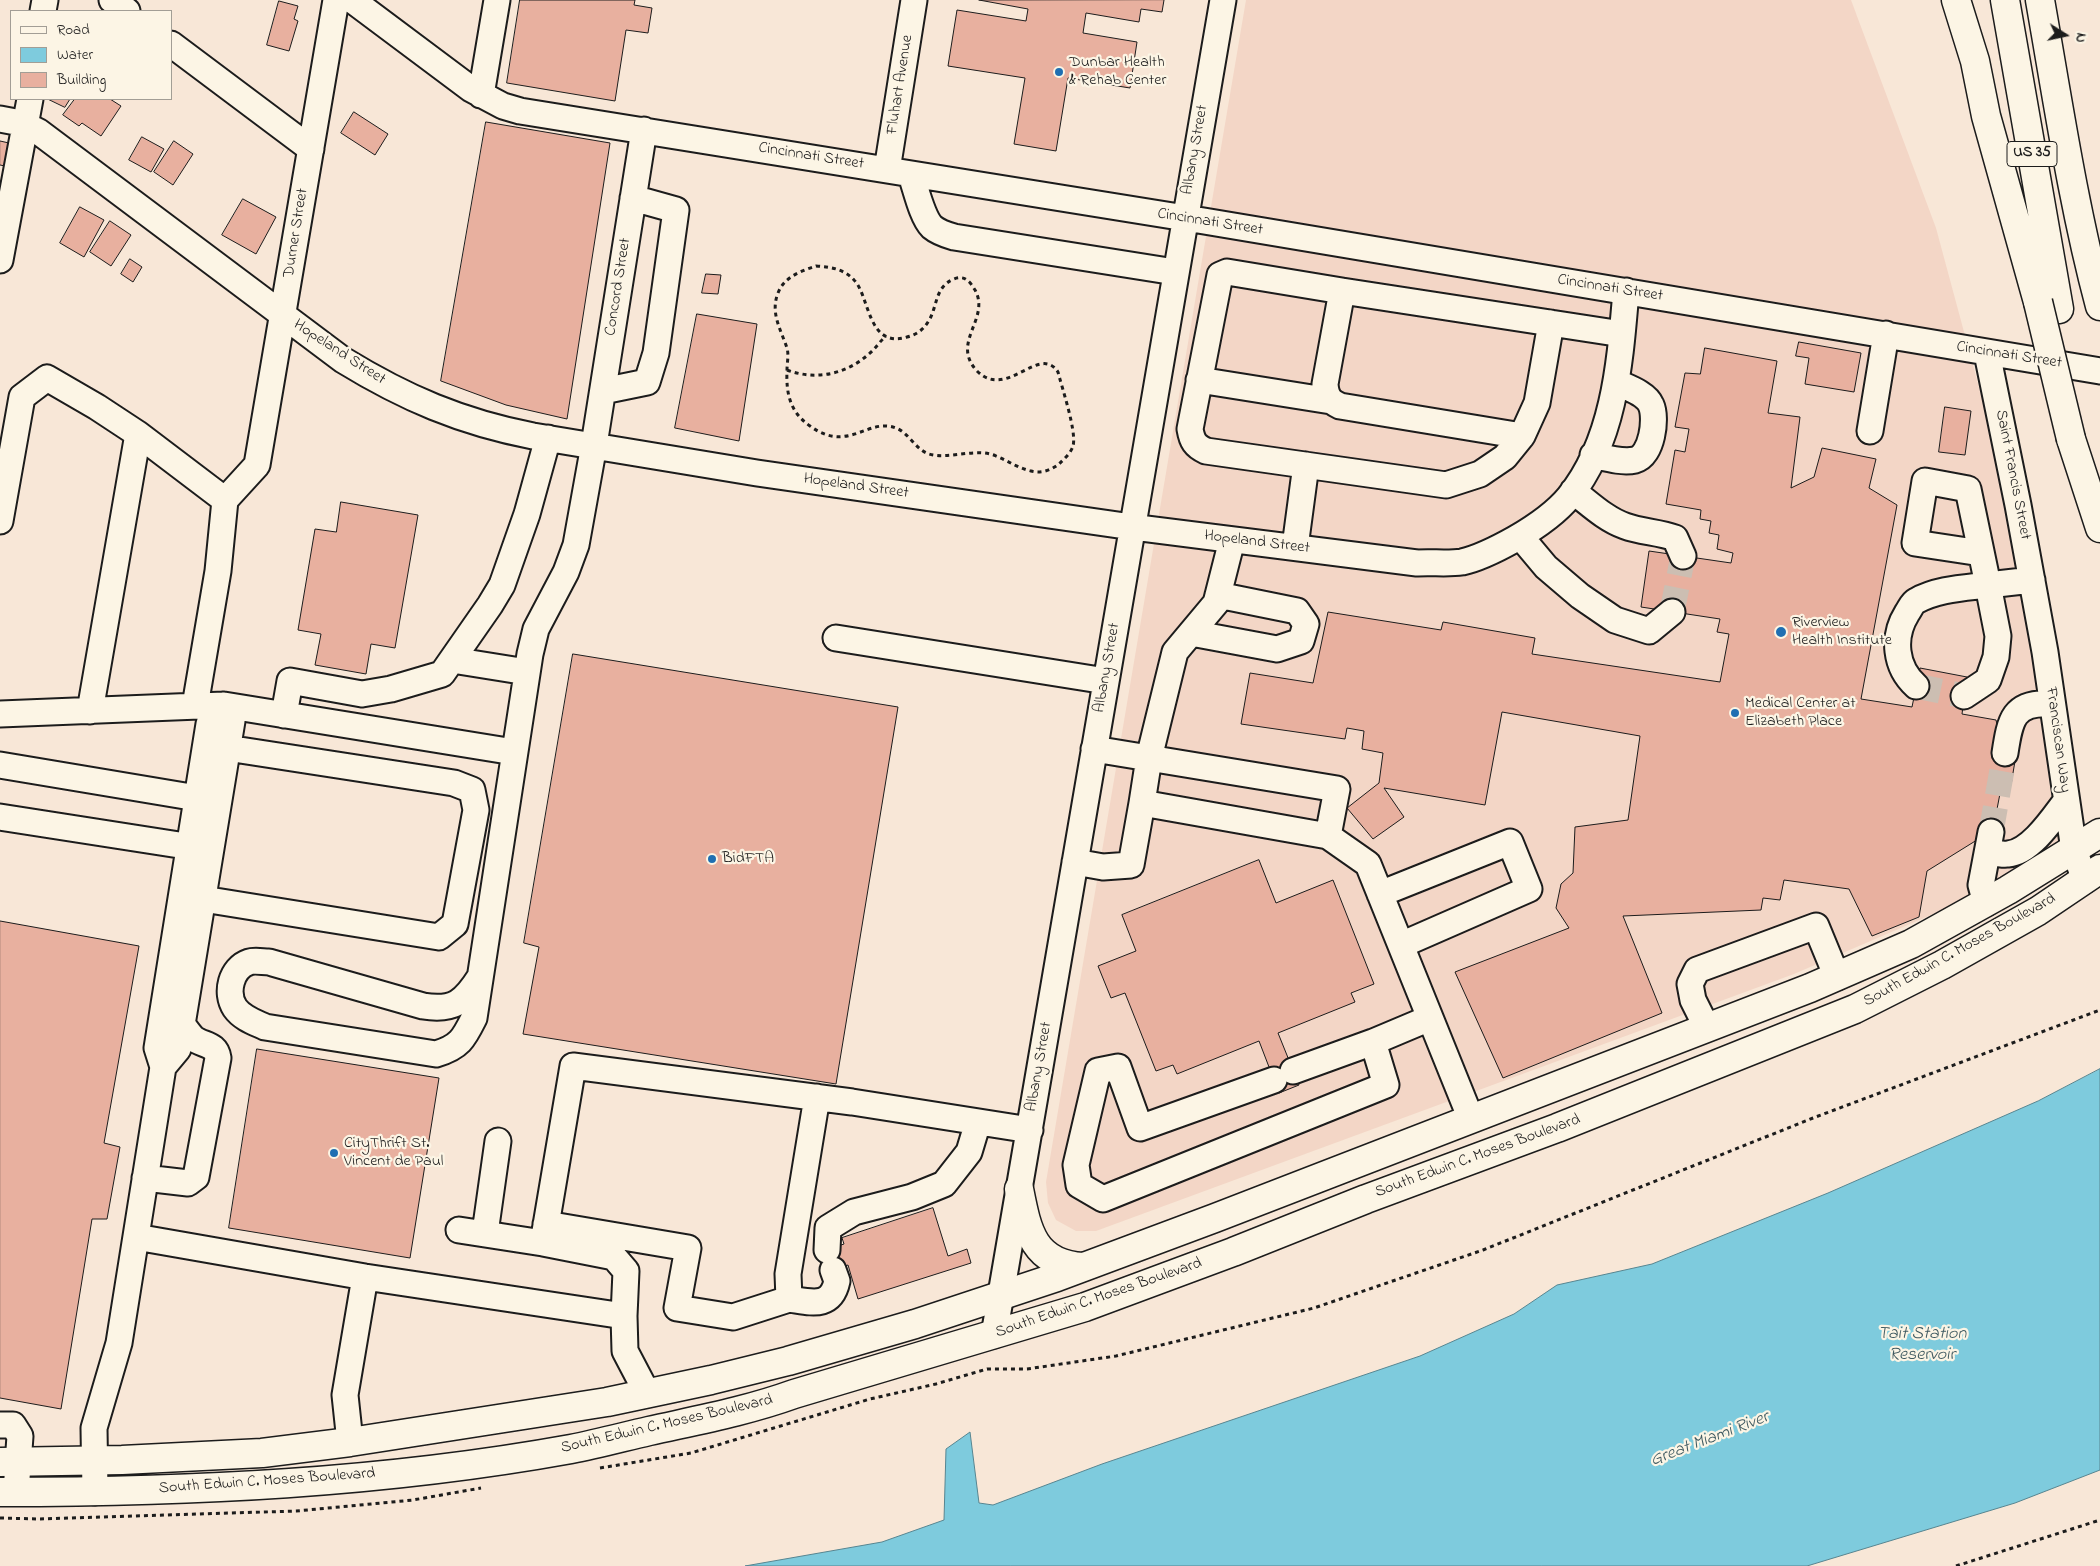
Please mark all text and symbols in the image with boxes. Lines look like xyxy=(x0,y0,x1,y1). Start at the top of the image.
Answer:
legend xyxy=(10,10,172,100)
north arrow xyxy=(2040,10,2090,60)
text: Road xyxy=(57,19,90,41)
text: N xyxy=(2069,31,2091,44)
street label: Fluhart Avenue xyxy=(884,34,918,136)
text: Water xyxy=(57,44,93,66)
place label: Dunbar Health & Rehab Center xyxy=(1069,53,1166,91)
marker: Dunbar Health & Rehab Center xyxy=(1053,66,1065,78)
text: Building xyxy=(57,69,106,91)
street label: Albany Street xyxy=(1179,104,1213,196)
street label: Cincinnati Street xyxy=(757,139,865,175)
road number: US 35 xyxy=(2007,142,2057,166)
street label: Durner Street xyxy=(280,187,314,279)
street label: Cincinnati Street xyxy=(1156,205,1264,241)
street label: Concord Street xyxy=(602,237,636,337)
street label: Cincinnati Street xyxy=(1556,271,1664,307)
street label: Hopeland Street xyxy=(289,316,389,390)
street label: Cincinnati Street xyxy=(1955,338,2063,374)
street label: Saint Francis Street xyxy=(1990,408,2034,542)
street label: Hopeland Street xyxy=(802,470,910,504)
street label: Hopeland Street xyxy=(1203,527,1311,559)
place label: Riverview Health Institute xyxy=(1792,613,1892,651)
street label: Albany Street xyxy=(1091,622,1125,714)
marker: Riverview Health Institute xyxy=(1774,625,1788,639)
street label: Franciscan Way xyxy=(2040,686,2074,794)
place label: Medical Center at Elizabeth Place xyxy=(1745,694,1856,732)
marker: Medical Center at Elizabeth Place xyxy=(1729,707,1741,719)
place label: BidFTA xyxy=(722,849,774,869)
marker: BidFTA xyxy=(706,853,718,865)
street label: South Edwin C. Moses Boulevard xyxy=(1860,890,2060,1012)
street label: Albany Street xyxy=(1023,1021,1057,1113)
street label: South Edwin C. Moses Boulevard xyxy=(1373,1111,1583,1203)
place label: CityThrift St. Vincent de Paul xyxy=(344,1134,444,1172)
marker: CityThrift St. Vincent de Paul xyxy=(328,1147,340,1159)
street label: South Edwin C. Moses Boulevard xyxy=(993,1255,1205,1343)
water label: Tait Station Reservoir xyxy=(1878,1324,1966,1366)
street label: South Edwin C. Moses Boulevard xyxy=(559,1391,775,1459)
water label: Great Miami River xyxy=(1648,1407,1772,1473)
street label: South Edwin C. Moses Boulevard xyxy=(158,1465,376,1499)

